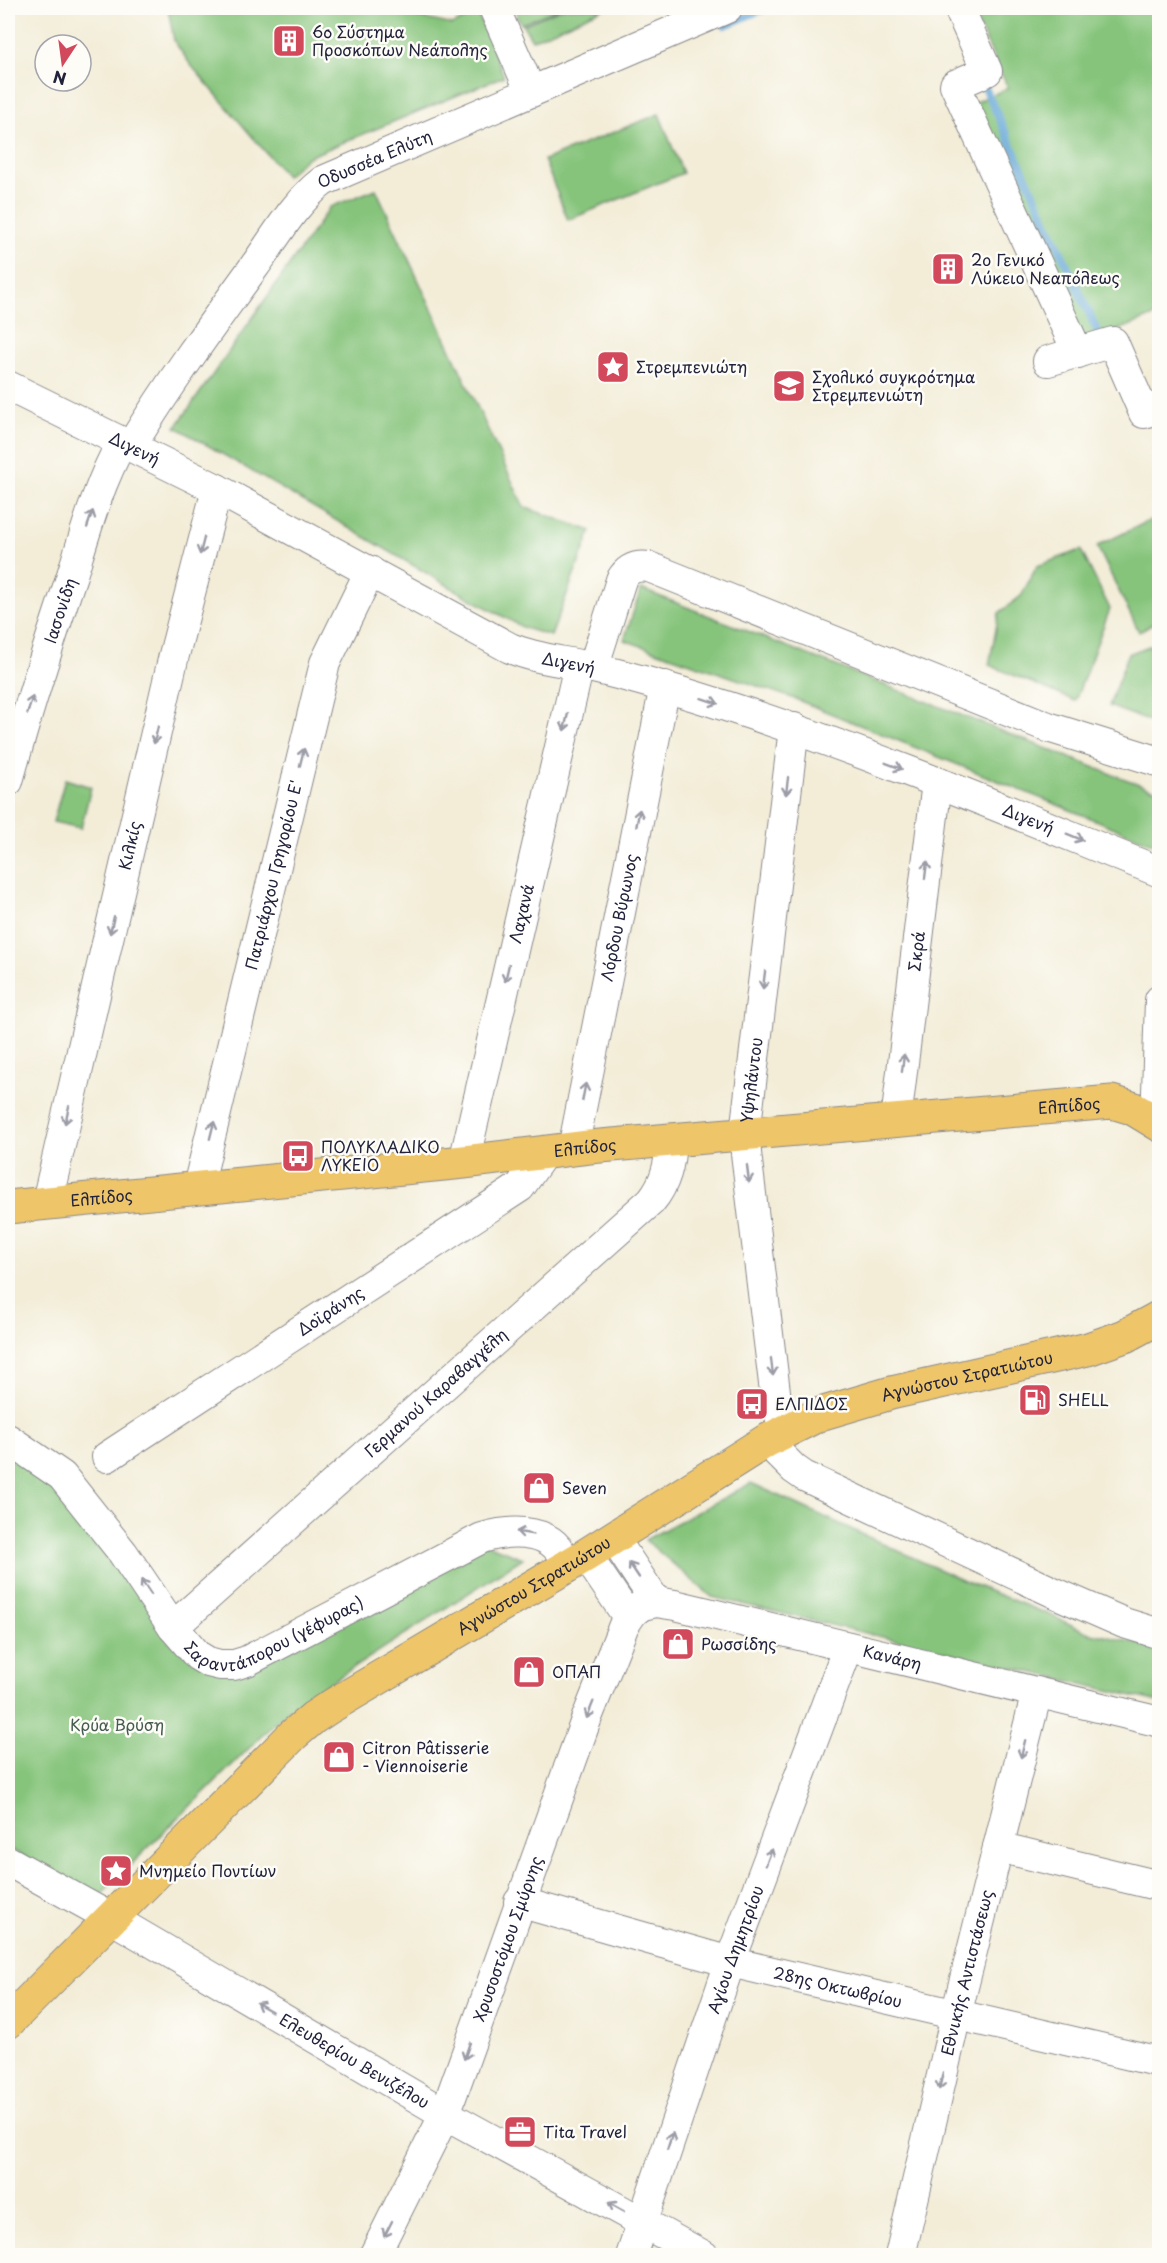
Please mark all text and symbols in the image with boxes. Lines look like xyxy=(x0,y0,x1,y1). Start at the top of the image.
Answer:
place label: 6ο Σύστημα Προσκόπων Νεάπολης xyxy=(312,19,488,61)
building icon: 6ο Σύστημα Προσκόπων Νεάπολης xyxy=(271,23,307,59)
north arrow xyxy=(33,33,93,93)
text: N xyxy=(51,65,68,92)
street label: Οδυσσέα Ελύτη xyxy=(313,123,435,193)
place label: 2ο Γενικό Λύκειο Νεαπόλεως xyxy=(971,247,1120,289)
building icon: 2ο Γενικό Λύκειο Νεαπόλεως xyxy=(930,251,966,287)
place icon: Στρεμπενιώτη xyxy=(595,349,631,385)
place label: Στρεμπενιώτη xyxy=(636,354,747,378)
place label: Σχολικό συγκρότημα Στρεμπενιώτη xyxy=(812,364,975,406)
school or university icon: Σχολικό συγκρότημα Στρεμπενιώτη xyxy=(771,368,807,404)
street label: Διγενή xyxy=(105,425,164,470)
one-way arrow xyxy=(86,510,97,529)
one-way arrow xyxy=(196,536,208,555)
street label: Ιασoνίδη xyxy=(37,574,81,646)
street label: Διγενή xyxy=(540,645,598,679)
one-way arrow xyxy=(25,696,36,715)
one-way arrow xyxy=(700,696,719,707)
one-way arrow xyxy=(560,712,571,731)
one-way arrow xyxy=(149,726,161,745)
one-way arrow xyxy=(296,748,308,767)
one-way arrow xyxy=(884,761,902,772)
one-way arrow xyxy=(781,776,792,796)
street label: Πατριάρχου Γρηγορίου Ε' xyxy=(238,777,307,972)
street label: Διγενή xyxy=(999,797,1058,839)
one-way arrow xyxy=(633,809,644,829)
street label: Κιλκίς xyxy=(111,818,146,872)
one-way arrow xyxy=(1065,833,1084,844)
street label: Λόρδου Βύρωνος xyxy=(594,852,642,983)
one-way arrow xyxy=(921,860,932,880)
street label: Λαχανά xyxy=(502,881,539,945)
one-way arrow xyxy=(105,915,117,934)
street label: Σκρά xyxy=(901,929,930,973)
one-way arrow xyxy=(501,964,513,983)
one-way arrow xyxy=(758,969,769,989)
street label: Υψηλάντου xyxy=(733,1036,767,1124)
one-way arrow xyxy=(897,1054,908,1074)
one-way arrow xyxy=(579,1083,590,1102)
street label: Ελπίδος xyxy=(1037,1090,1101,1119)
one-way arrow xyxy=(61,1105,73,1124)
one-way arrow xyxy=(206,1121,218,1140)
street label: Ελπίδος xyxy=(552,1132,617,1162)
place label: ΠΟΛΥΚΛΑΔΙΚΟ ΛΥΚΕΙΟ xyxy=(321,1134,440,1176)
bus stop icon: ΠΟΛΥΚΛΑΔΙΚΟ ΛΥΚΕΙΟ xyxy=(280,1138,316,1174)
one-way arrow xyxy=(743,1163,754,1183)
street label: Ελπίδος xyxy=(69,1182,134,1212)
street label: Δοϊράνης xyxy=(292,1279,368,1341)
street label: Γερμανού Καραβαγγέλη xyxy=(358,1322,512,1462)
street label: Αγνώστου Στρατιώτου xyxy=(878,1344,1055,1406)
one-way arrow xyxy=(767,1357,778,1377)
fuel station icon: SHELL xyxy=(1017,1382,1053,1418)
bus stop icon: ΕΛΠΙΔΟΣ xyxy=(734,1386,770,1422)
place label: SHELL xyxy=(1058,1387,1109,1411)
place label: ΕΛΠΙΔΟΣ xyxy=(775,1391,848,1415)
shop icon: Seven xyxy=(521,1470,557,1506)
place label: Seven xyxy=(562,1475,607,1499)
one-way arrow xyxy=(516,1527,535,1538)
street label: Αγνώστου Στρατιώτου xyxy=(452,1530,615,1640)
one-way arrow xyxy=(628,1562,640,1579)
one-way arrow xyxy=(140,1580,152,1596)
street label: Σαραντάπορου (γέφυρας) xyxy=(179,1589,367,1676)
shop icon: Ρωσσίδης xyxy=(660,1626,696,1662)
place label: Ρωσσίδης xyxy=(701,1631,777,1655)
street label: Κανάρη xyxy=(861,1638,925,1675)
shop icon: ΟΠΑΠ xyxy=(511,1654,547,1690)
place label: ΟΠΑΠ xyxy=(552,1659,601,1683)
one-way arrow xyxy=(584,1700,595,1718)
park label: Κρύα Βρύση xyxy=(70,1712,164,1736)
place label: Citron Pâtisserie - Viennoiserie xyxy=(362,1735,489,1777)
shop icon: Citron Pâtisserie - Viennoiserie xyxy=(321,1739,357,1775)
one-way arrow xyxy=(1016,1739,1028,1758)
one-way arrow xyxy=(764,1849,775,1867)
street label: Χρυσοστόμου Σμύρνης xyxy=(466,1852,547,2024)
place icon: Μνημείο Ποντίων xyxy=(98,1853,134,1889)
place label: Μνημείο Ποντίων xyxy=(139,1858,277,1882)
street label: Αγίου Δημητρίου xyxy=(701,1881,769,2016)
street label: Εθνικής Αντιστάσεως xyxy=(934,1887,998,2058)
street label: 28ης Οκτωβρίου xyxy=(771,1960,905,2013)
one-way arrow xyxy=(255,2001,272,2013)
street label: Ελευθερίου Βενιζέλου xyxy=(275,2007,434,2113)
one-way arrow xyxy=(461,2041,472,2060)
one-way arrow xyxy=(934,2071,946,2090)
office icon: Tita Travel xyxy=(502,2114,538,2150)
place label: Tita Travel xyxy=(543,2119,627,2143)
one-way arrow xyxy=(666,2132,677,2150)
one-way arrow xyxy=(608,2201,625,2213)
one-way arrow xyxy=(381,2219,393,2237)

